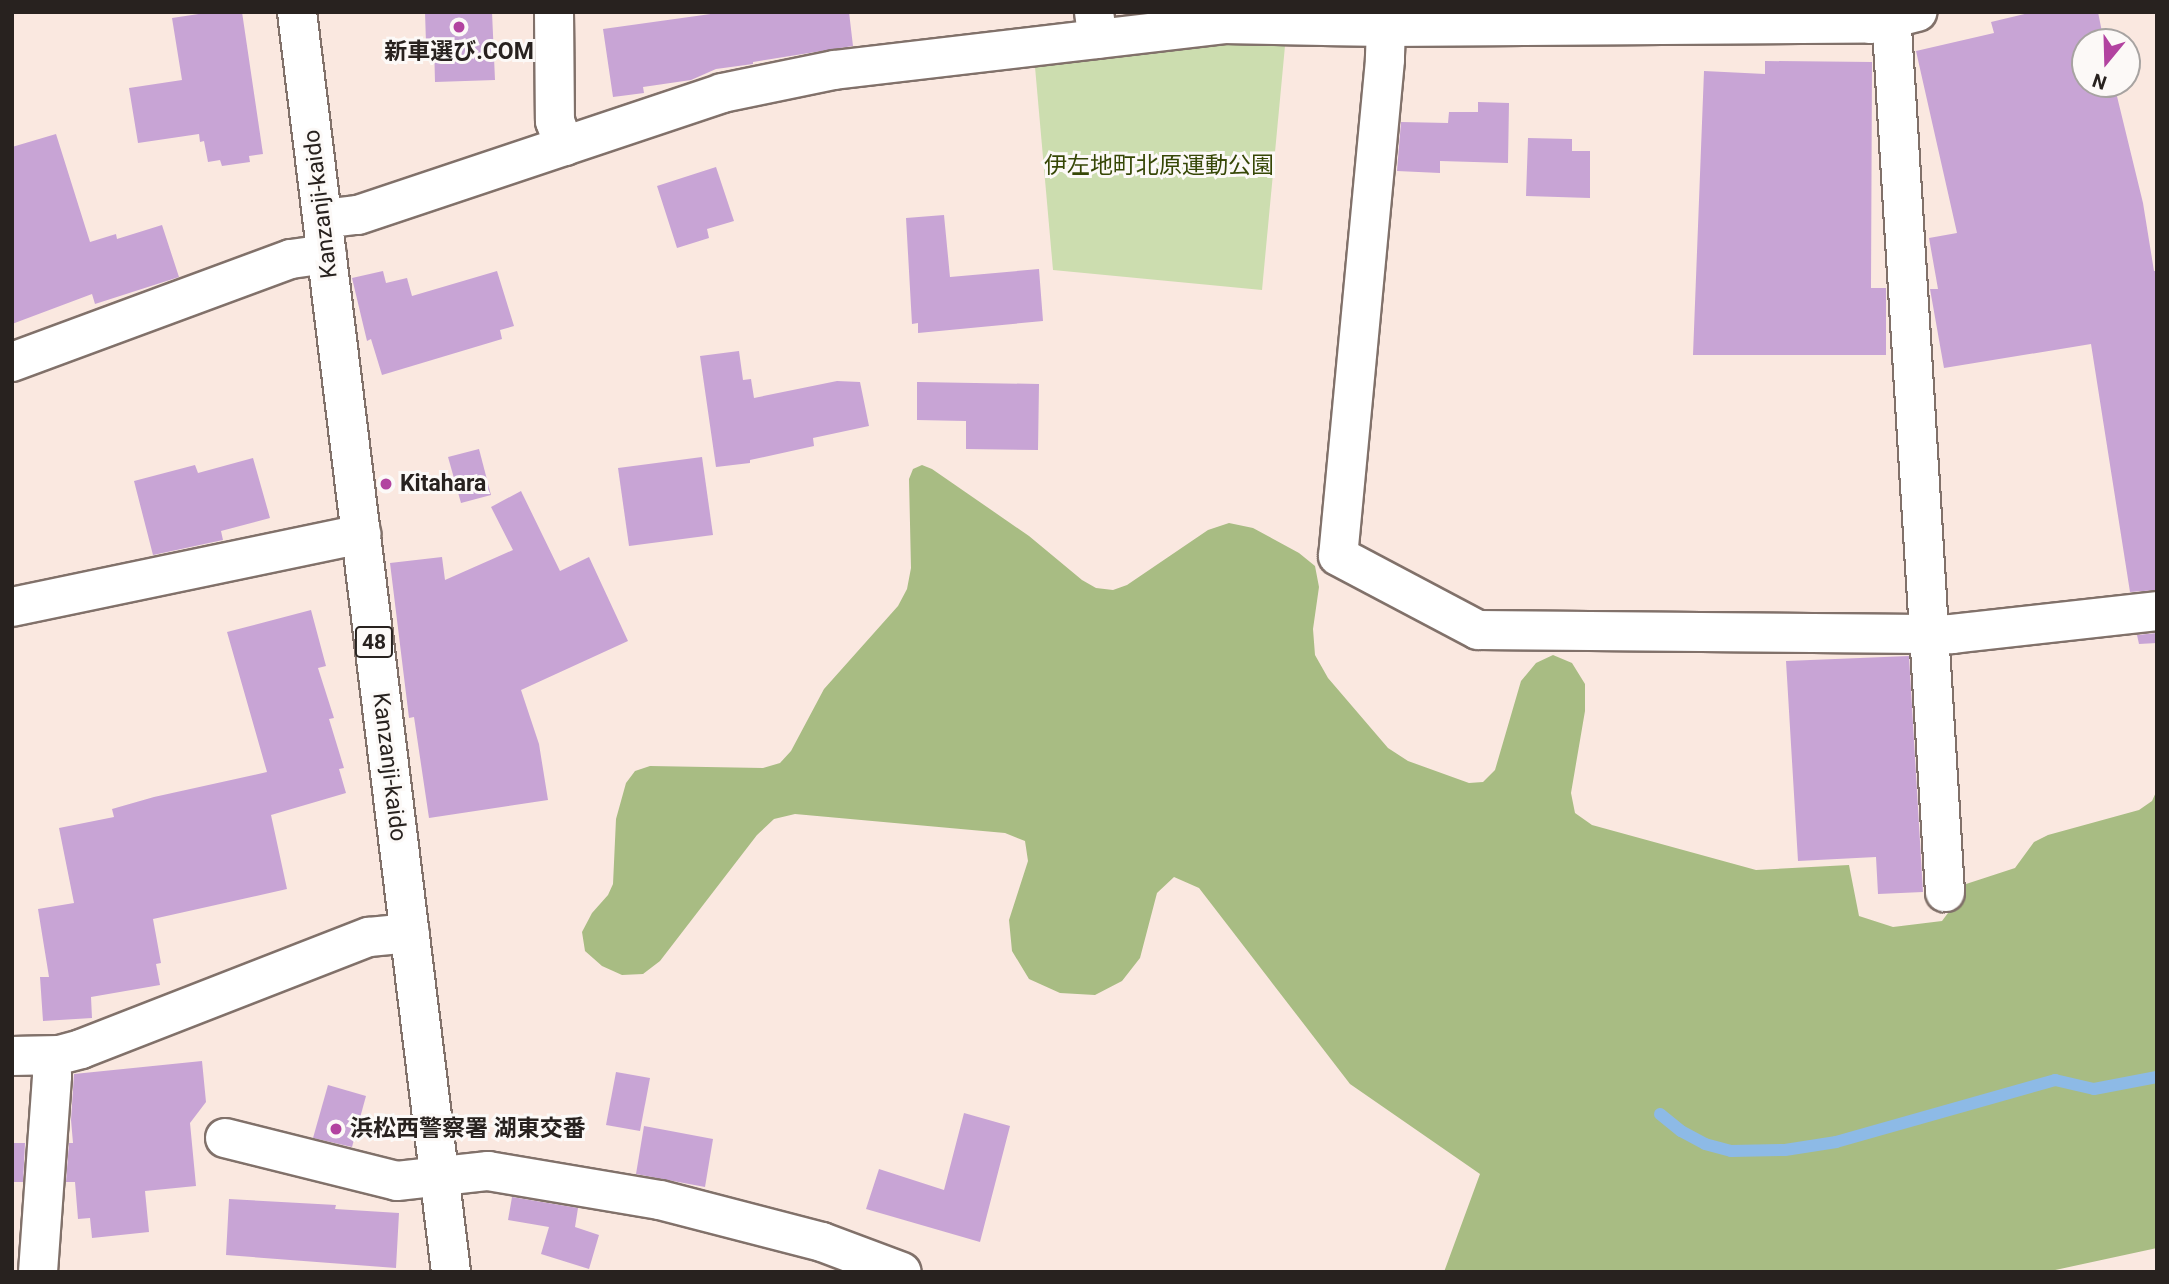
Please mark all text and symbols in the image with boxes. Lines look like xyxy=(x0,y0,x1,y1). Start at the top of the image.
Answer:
marker: 新車選び.COM xyxy=(451,19,467,35)
north arrow xyxy=(2071,28,2141,98)
place label: 新車選び.COM xyxy=(384,38,534,66)
text: N xyxy=(2090,68,2110,94)
street label: Kanzanji-kaido xyxy=(298,128,344,280)
park label: 伊左地町北原運動公園 xyxy=(1044,152,1274,180)
place label: Kitahara xyxy=(400,470,486,498)
marker: Kitahara xyxy=(378,476,394,492)
road number: 48 xyxy=(355,624,393,660)
street label: Kanzanji-kaido xyxy=(366,691,412,843)
place label: 浜松西警察署 湖東交番 xyxy=(350,1115,586,1143)
marker: 浜松西警察署 湖東交番 xyxy=(328,1121,344,1137)

